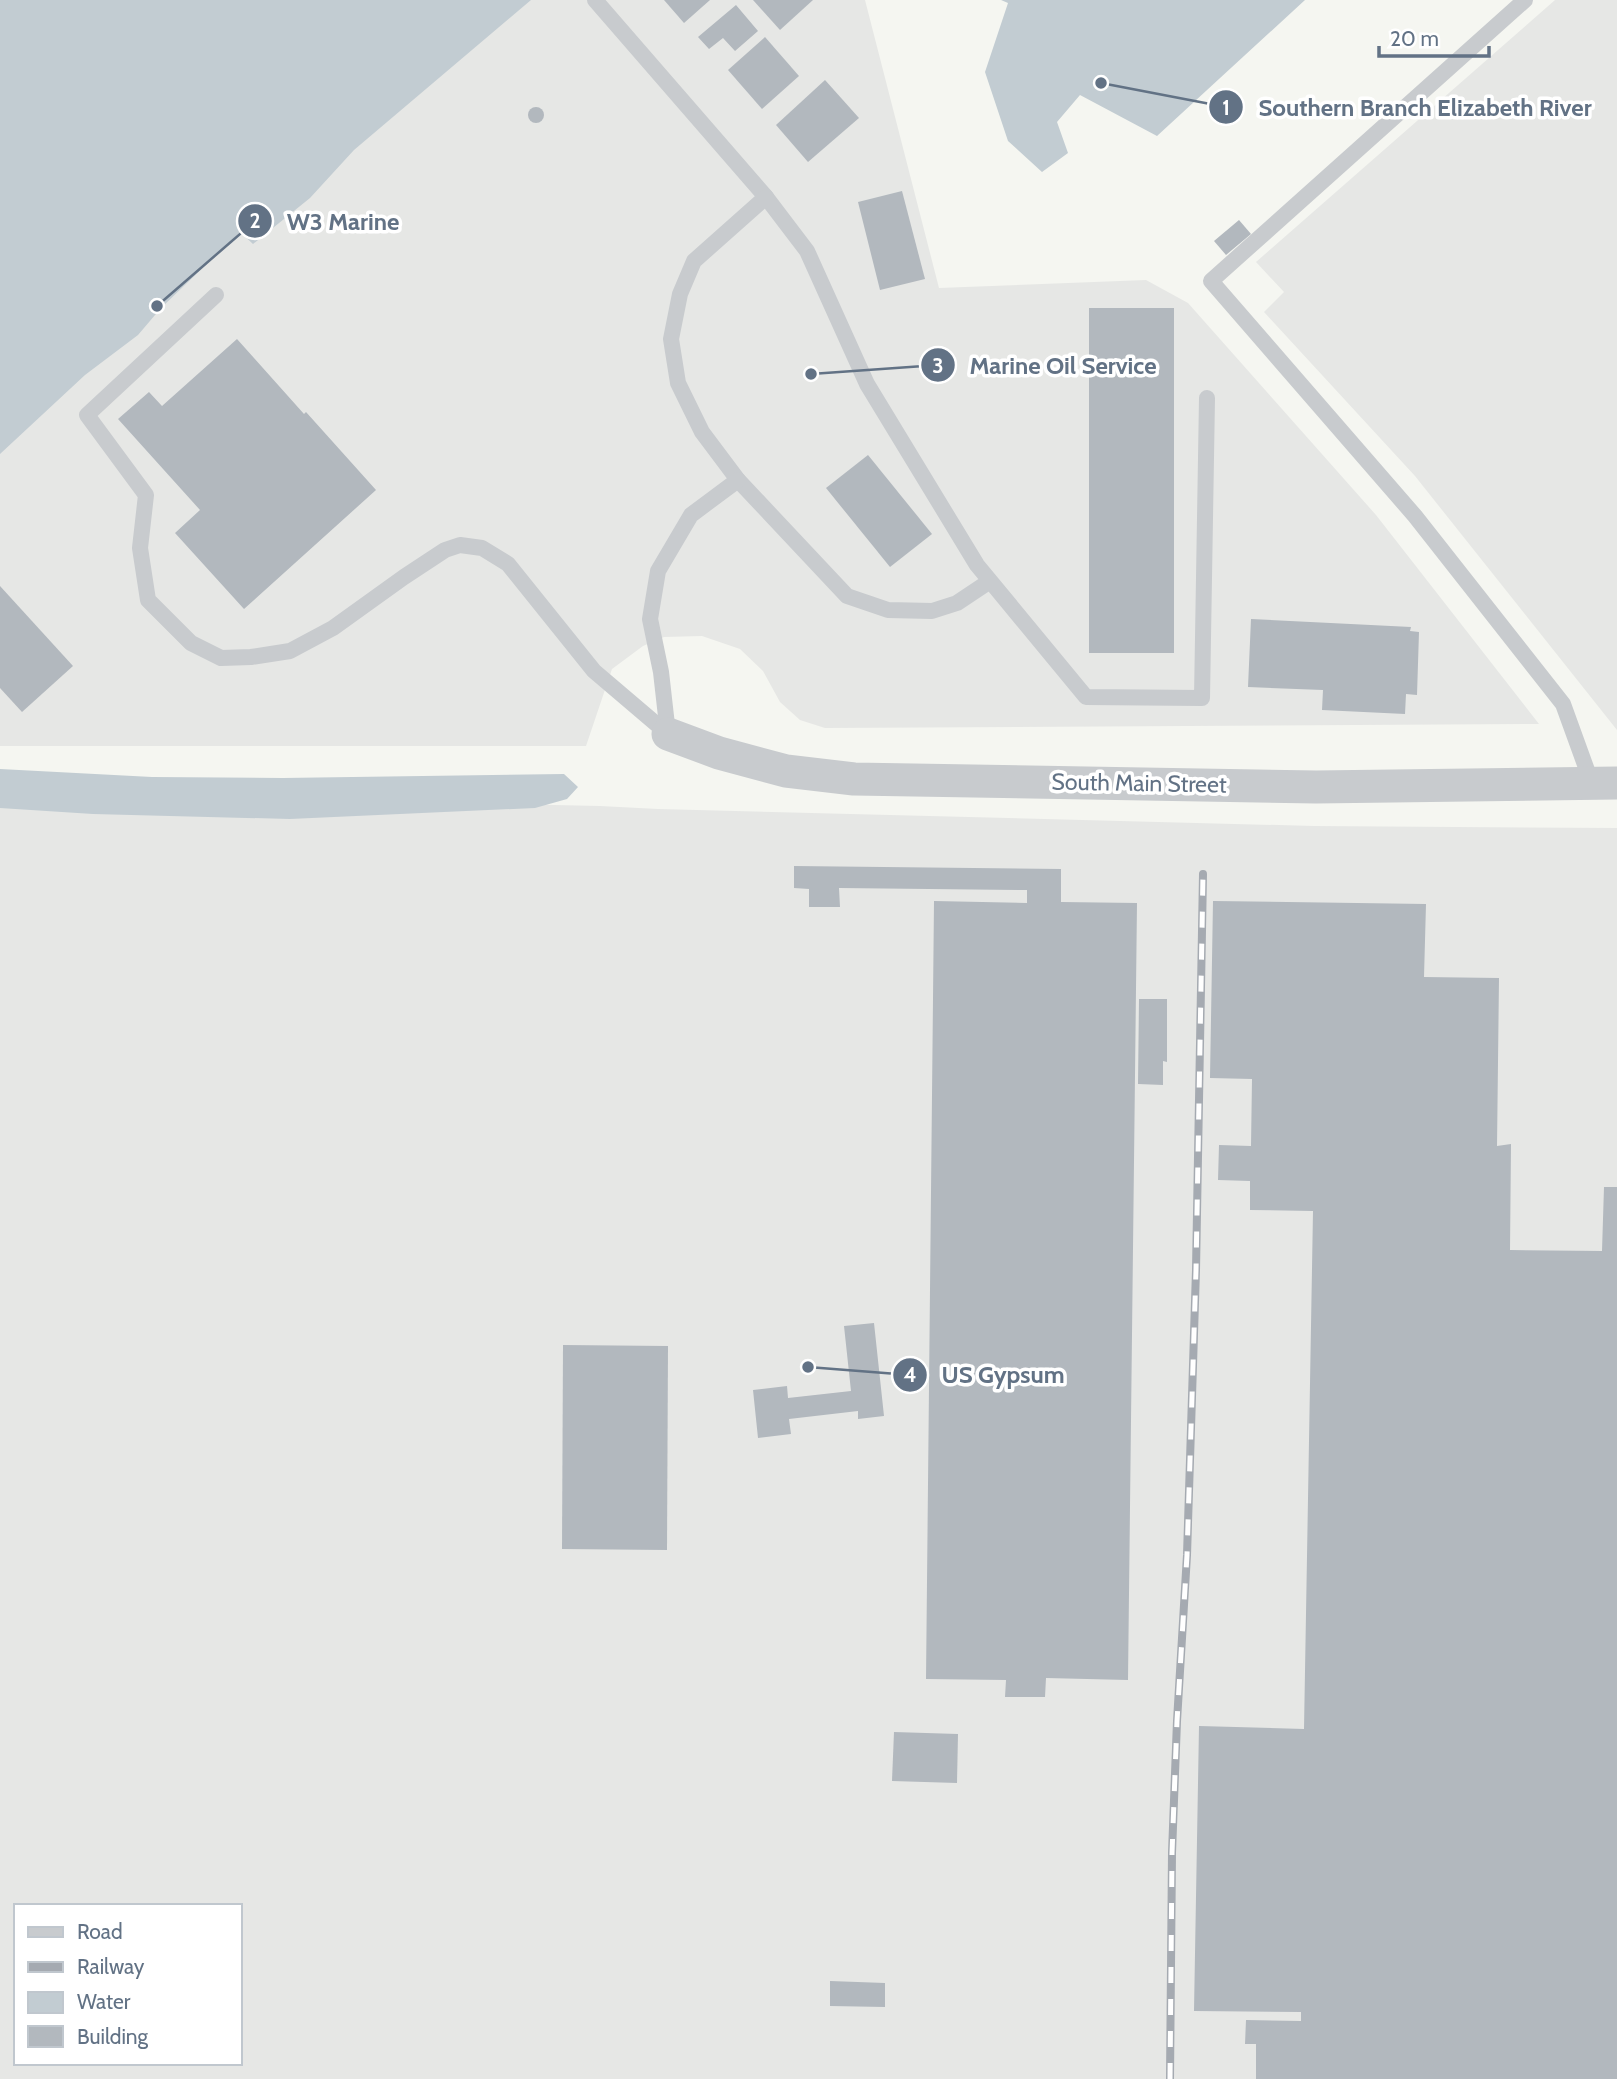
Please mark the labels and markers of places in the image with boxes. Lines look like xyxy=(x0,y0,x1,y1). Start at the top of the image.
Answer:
callout: Southern Branch Elizabeth River xyxy=(1209,85,1605,130)
callout: W3 Marine xyxy=(238,199,413,244)
callout: Marine Oil Service xyxy=(920,343,1171,388)
callout: US Gypsum xyxy=(893,1352,1079,1397)

